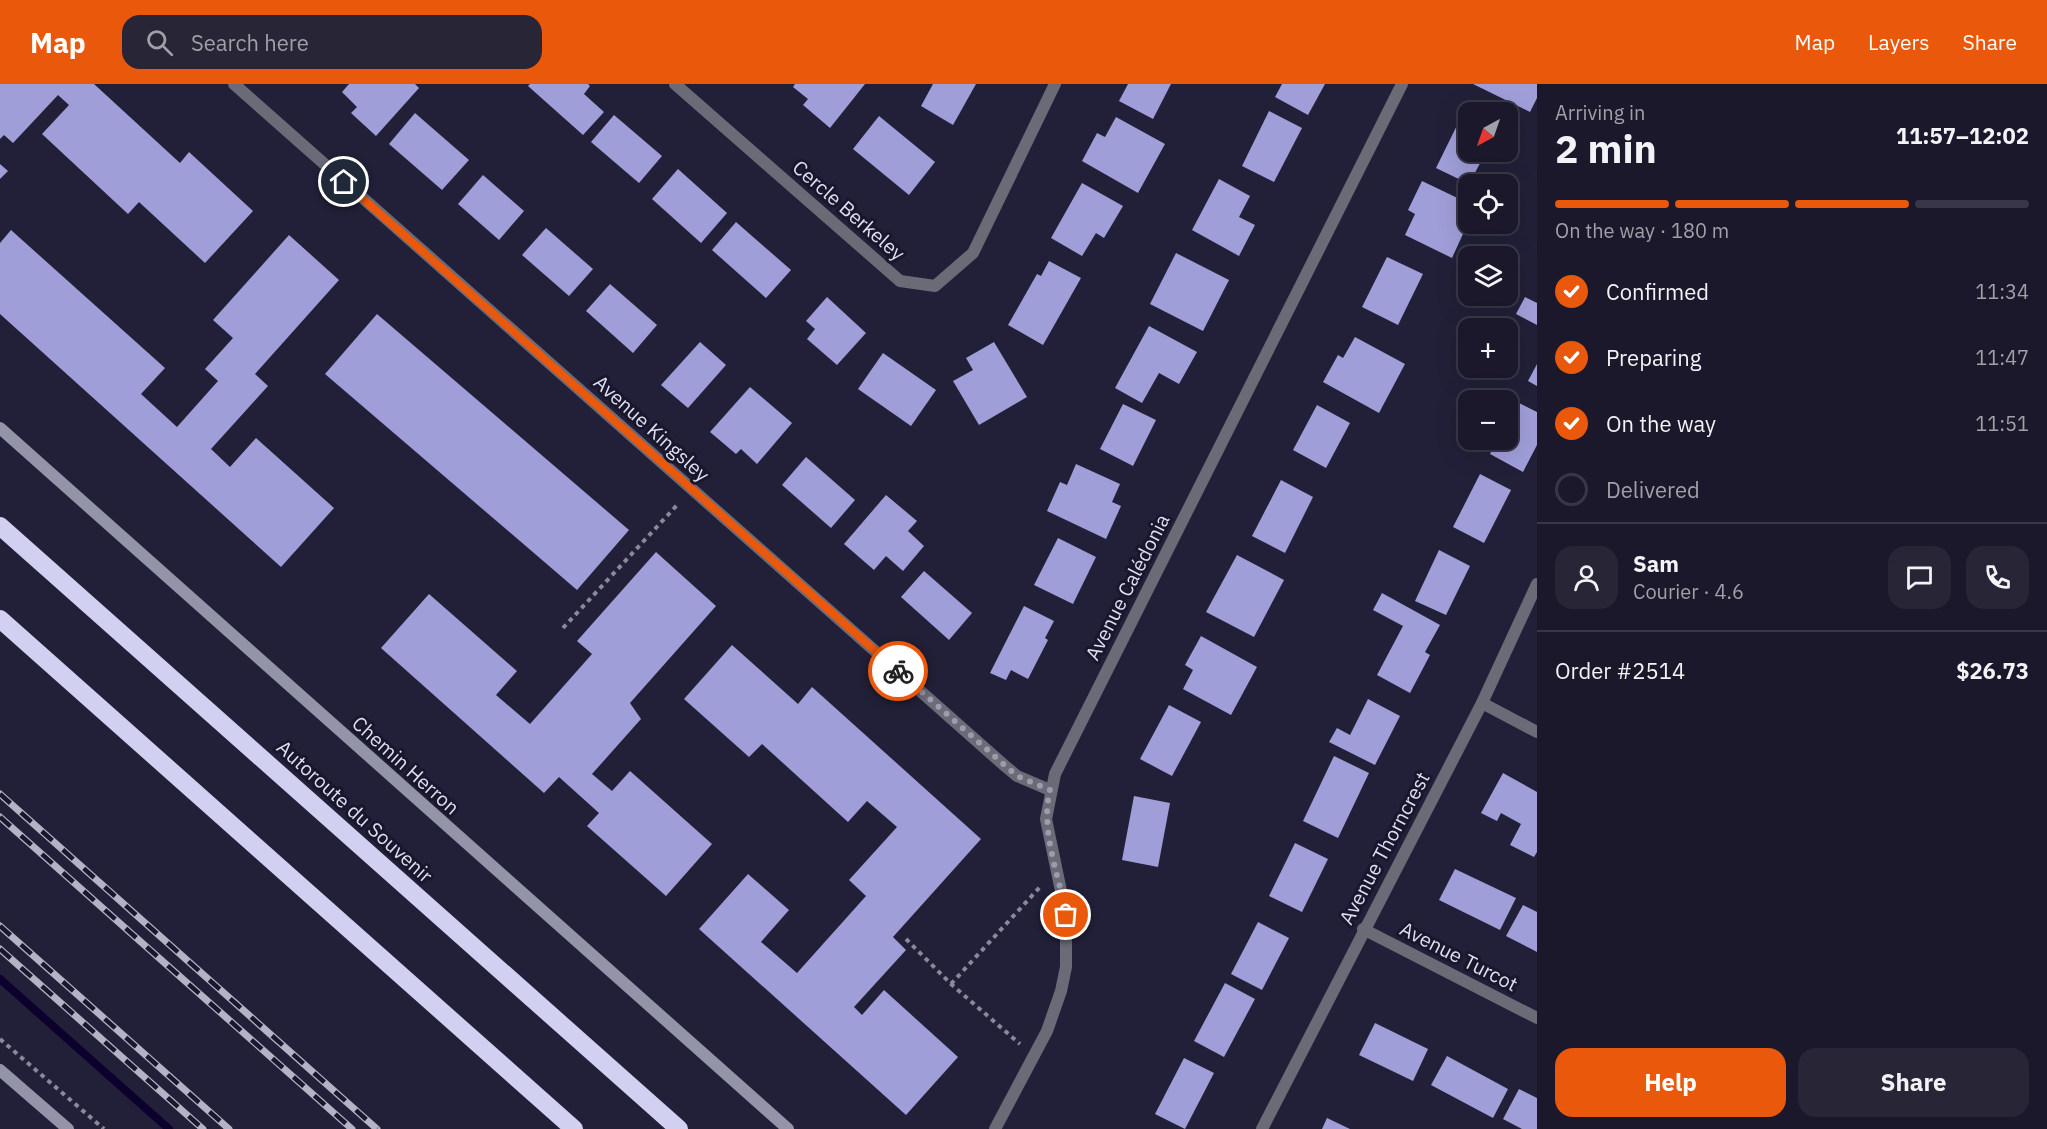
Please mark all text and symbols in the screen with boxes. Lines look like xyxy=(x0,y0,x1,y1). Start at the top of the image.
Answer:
search box xyxy=(122,15,542,69)
text: Map xyxy=(30,24,86,61)
icon: search xyxy=(143,26,176,59)
text: Search here xyxy=(191,28,309,57)
text: Map xyxy=(1795,28,1835,56)
text: Layers xyxy=(1868,28,1930,56)
text: Share xyxy=(1963,28,2017,56)
text: Arriving in xyxy=(1555,99,1645,126)
north arrow xyxy=(1458,102,1518,162)
map controls xyxy=(1458,102,1518,450)
text: 11:57–12:02 xyxy=(1896,121,2029,150)
text: 2 min xyxy=(1555,123,1657,174)
street label: Cercle Berkeley xyxy=(787,154,911,266)
pin xyxy=(318,156,369,207)
icon: home xyxy=(327,165,360,198)
button: locate xyxy=(1458,174,1518,234)
text: On the way · 180 m xyxy=(1555,217,1729,244)
button: layers xyxy=(1458,246,1518,306)
icon: check xyxy=(1555,275,1588,308)
text: Confirmed xyxy=(1606,277,1709,306)
text: 11:34 xyxy=(1975,278,2029,305)
button: + xyxy=(1458,318,1518,378)
icon: check xyxy=(1555,341,1588,374)
text: Preparing xyxy=(1606,343,1701,372)
text: 11:47 xyxy=(1975,344,2029,371)
street label: Avenue Kingsley xyxy=(588,369,716,487)
button: − xyxy=(1458,390,1518,450)
icon: check xyxy=(1555,407,1588,440)
text: On the way xyxy=(1606,409,1716,438)
text: 11:51 xyxy=(1975,410,2029,437)
text: Delivered xyxy=(1606,475,1700,504)
street label: Avenue Calédonia xyxy=(1078,509,1176,665)
button: person xyxy=(1555,546,1618,609)
button: chat xyxy=(1888,546,1951,609)
button: phone xyxy=(1966,546,2029,609)
text: Sam xyxy=(1633,549,1679,578)
text: Courier · 4.6 xyxy=(1633,578,1744,605)
courier xyxy=(868,641,928,701)
icon: bike xyxy=(882,655,915,688)
text: Order #2514 xyxy=(1555,656,1685,685)
text: $26.73 xyxy=(1956,656,2029,685)
street label: Chemin Herron xyxy=(347,710,465,820)
street label: Autoroute du Souvenir xyxy=(271,734,439,888)
street label: Avenue Thorncrest xyxy=(1332,767,1436,929)
pin xyxy=(1040,889,1091,940)
icon: bag xyxy=(1049,898,1082,931)
street label: Avenue Turcot xyxy=(1396,915,1522,997)
button: Help xyxy=(1555,1048,1786,1117)
button: Share xyxy=(1798,1048,2029,1117)

